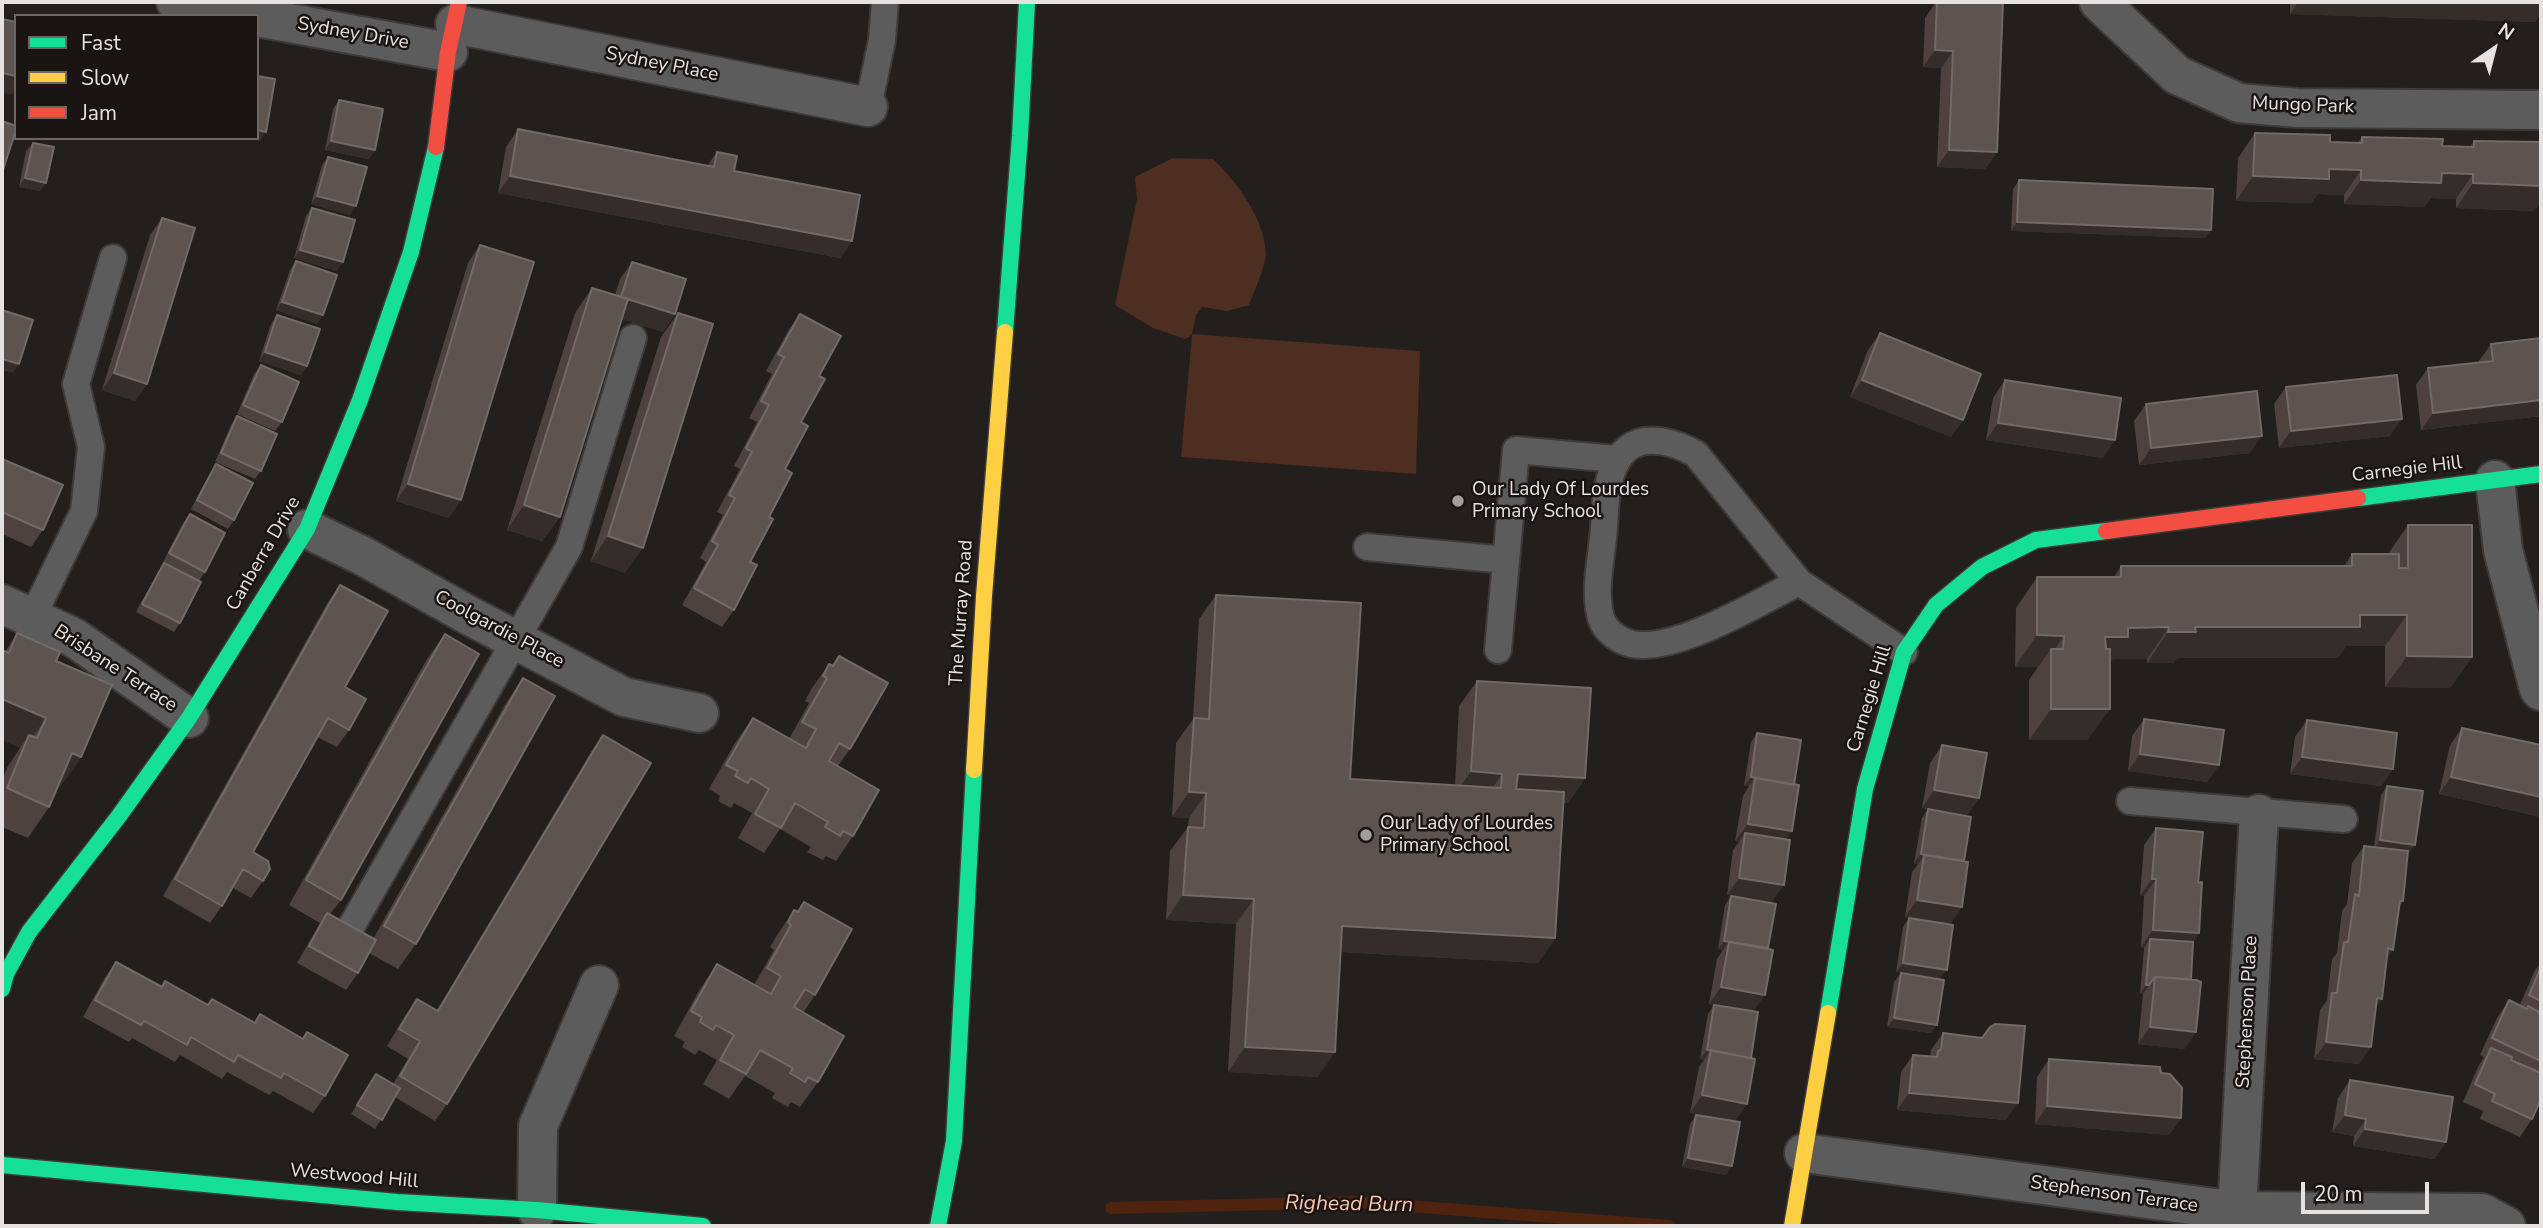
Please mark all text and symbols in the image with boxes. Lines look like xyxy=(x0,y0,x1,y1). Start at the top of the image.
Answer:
street label: Sydney Drive xyxy=(295,13,411,55)
legend xyxy=(14,14,259,140)
north arrow xyxy=(2459,14,2529,84)
text: N xyxy=(2493,17,2519,47)
text: Fast xyxy=(81,29,121,57)
street label: Sydney Place xyxy=(604,43,720,87)
text: Slow xyxy=(81,64,129,92)
street label: Mungo Park xyxy=(2252,93,2354,119)
text: Jam xyxy=(81,99,117,127)
street label: Carnegie Hill xyxy=(2351,452,2463,488)
place label: Our Lady Of Lourdes Primary School xyxy=(1472,479,1649,523)
street label: Canberra Drive xyxy=(222,493,306,615)
marker: Our Lady Of Lourdes Primary School xyxy=(1450,493,1466,509)
street label: The Murray Road xyxy=(946,539,978,687)
street label: Coolgardie Place xyxy=(430,586,568,674)
street label: Brisbane Terrace xyxy=(49,621,181,717)
street label: Carnegie Hill xyxy=(1843,643,1897,755)
place label: Our Lady of Lourdes Primary School xyxy=(1380,813,1553,857)
marker: Our Lady of Lourdes Primary School xyxy=(1358,827,1374,843)
street label: Stephenson Place xyxy=(2233,935,2263,1089)
street label: Westwood Hill xyxy=(289,1160,419,1194)
scale bar xyxy=(2305,1168,2433,1212)
street label: Stephenson Terrace xyxy=(2029,1172,2199,1218)
text: 20 m xyxy=(2314,1180,2363,1208)
water label: Righead Burn xyxy=(1285,1191,1413,1219)

